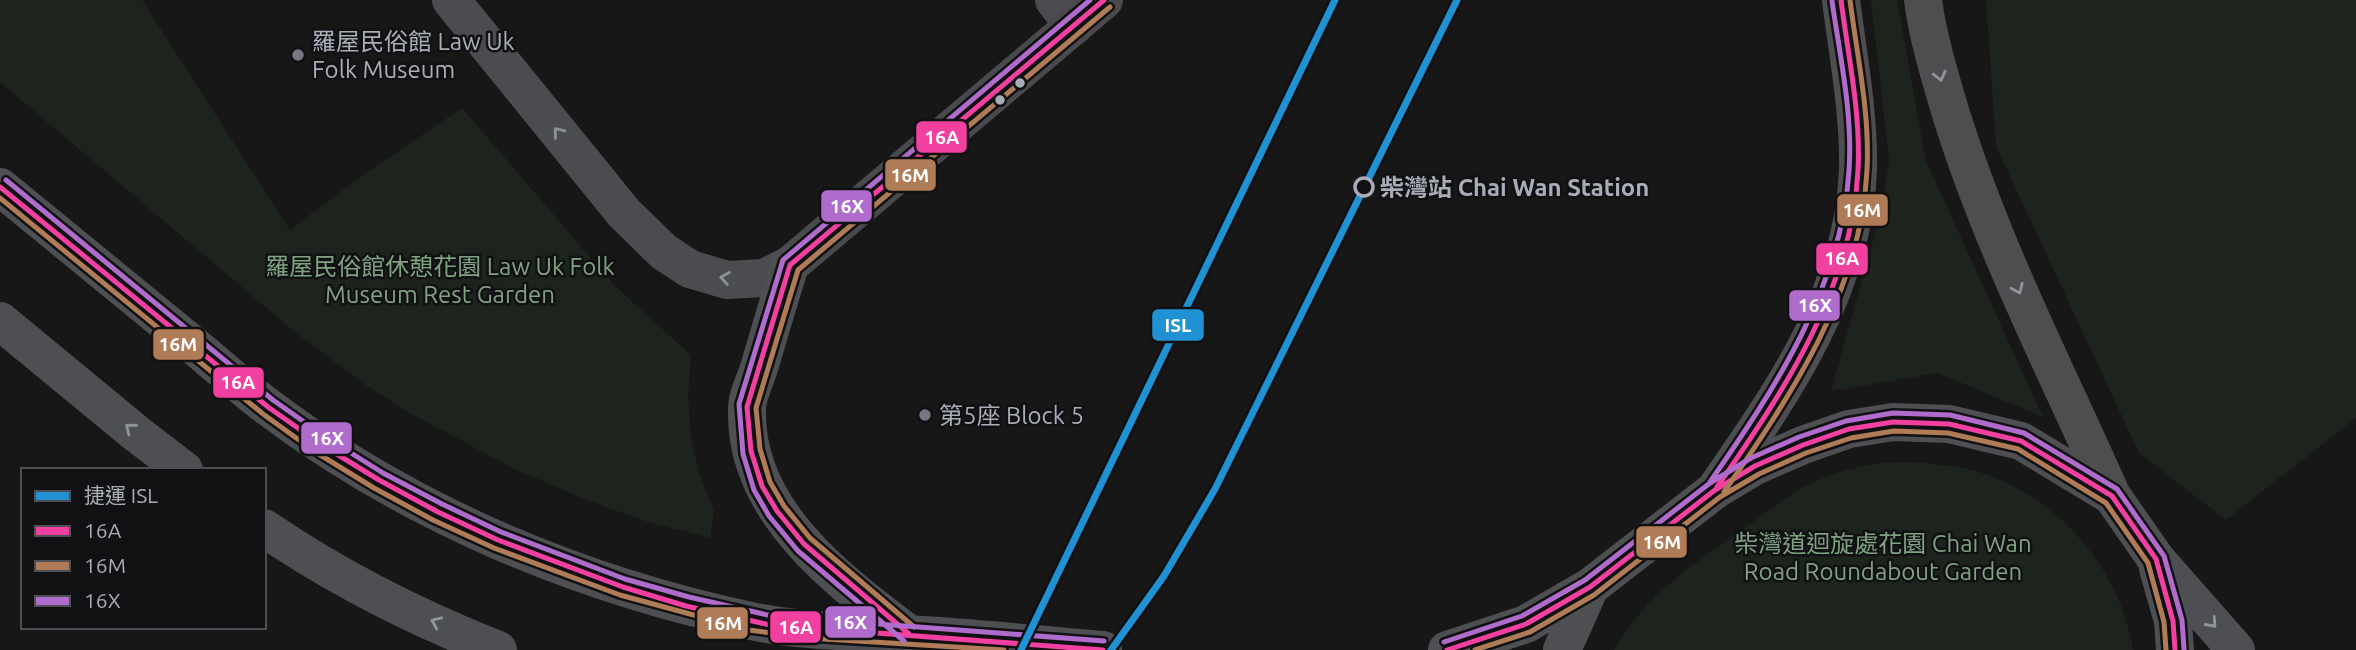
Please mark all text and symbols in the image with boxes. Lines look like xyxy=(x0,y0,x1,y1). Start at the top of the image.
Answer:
place label: 羅屋民俗館 Law Uk Folk Museum xyxy=(312,28,515,83)
marker: 羅屋民俗館 Law Uk Folk Museum xyxy=(290,47,306,63)
one-way arrow xyxy=(1932,70,1946,82)
unlabelled marker xyxy=(1013,76,1027,90)
unlabelled marker xyxy=(993,93,1007,107)
line badge: 16A xyxy=(915,120,968,154)
text: 16A xyxy=(925,126,960,148)
one-way arrow xyxy=(554,127,566,140)
line badge: 16M xyxy=(884,158,937,192)
text: 16M xyxy=(891,164,929,186)
place label: 柴灣站 Chai Wan Station xyxy=(1380,174,1649,201)
marker: 柴灣站 Chai Wan Station xyxy=(1354,177,1374,197)
line badge: 16X xyxy=(820,189,873,223)
line badge: 16M xyxy=(1836,193,1889,227)
text: 16X xyxy=(830,195,864,217)
text: 16M xyxy=(1843,199,1881,221)
line badge: 16A xyxy=(1815,242,1869,276)
text: 16A xyxy=(1825,247,1860,269)
park label: 羅屋民俗館休憩花園 Law Uk Folk Museum Rest Garden xyxy=(265,253,615,308)
one-way arrow xyxy=(719,271,731,286)
one-way arrow xyxy=(2010,282,2024,294)
line badge: 16X xyxy=(1788,289,1841,322)
text: 16X xyxy=(1798,294,1832,316)
line badge: ISL xyxy=(1151,308,1205,342)
text: ISL xyxy=(1165,314,1192,336)
line badge: 16M xyxy=(152,328,205,361)
text: 16M xyxy=(159,333,197,355)
line badge: 16A xyxy=(212,366,265,399)
text: 16A xyxy=(221,371,256,393)
place label: 第5座 Block 5 xyxy=(939,402,1084,429)
marker: 第5座 Block 5 xyxy=(917,407,933,423)
line badge: 16X xyxy=(300,421,353,455)
one-way arrow xyxy=(125,424,138,436)
text: 16X xyxy=(310,427,344,449)
legend xyxy=(21,468,266,629)
text: 捷運 ISL xyxy=(84,483,158,507)
text: 16A xyxy=(84,518,122,542)
line badge: 16M xyxy=(1635,525,1688,559)
park label: 柴灣道迴旋處花園 Chai Wan Road Roundabout Garden xyxy=(1734,530,2032,585)
text: 16M xyxy=(1643,531,1681,553)
text: 16M xyxy=(84,553,126,577)
text: 16X xyxy=(84,588,121,612)
line badge: 16X xyxy=(824,605,877,639)
line badge: 16M xyxy=(696,606,749,640)
line badge: 16A xyxy=(769,610,822,644)
text: 16X xyxy=(833,611,867,633)
text: 16M xyxy=(704,612,742,634)
one-way arrow xyxy=(2204,615,2216,628)
one-way arrow xyxy=(431,616,443,630)
text: 16A xyxy=(779,616,814,638)

